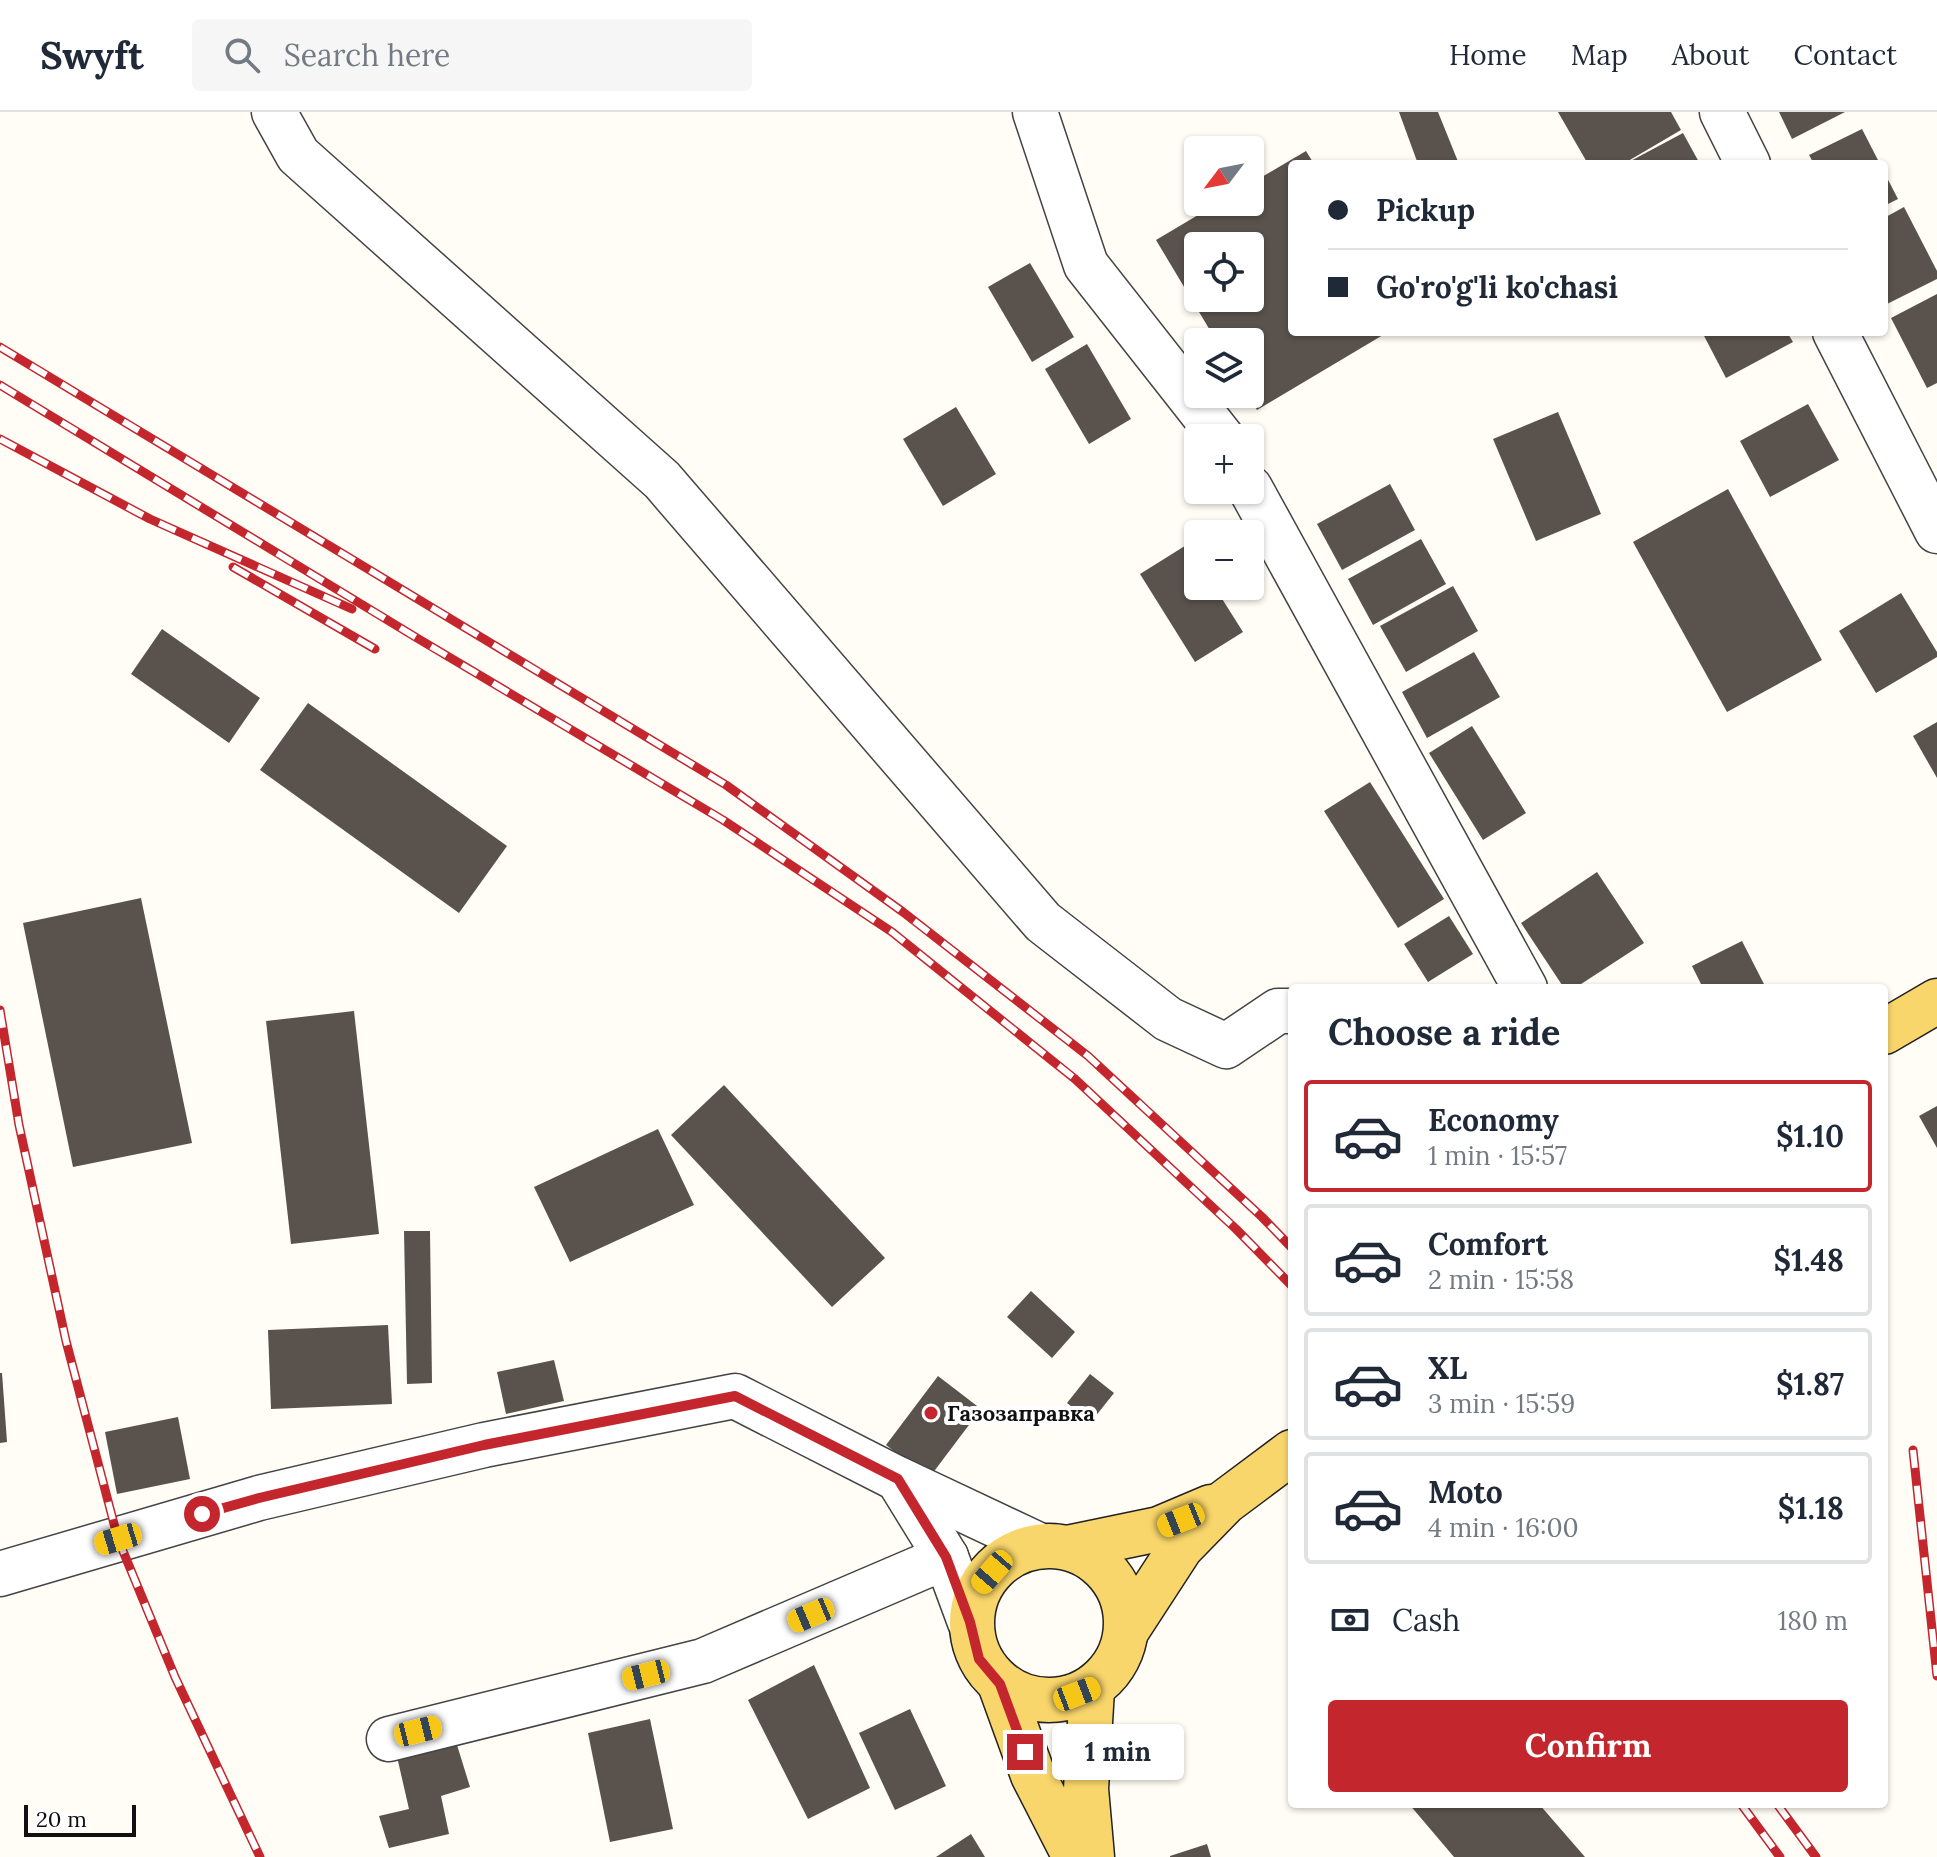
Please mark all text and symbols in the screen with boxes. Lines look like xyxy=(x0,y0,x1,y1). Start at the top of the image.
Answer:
search box xyxy=(192,19,752,91)
text: Swyft xyxy=(40,31,144,79)
icon: search xyxy=(220,33,264,77)
text: Search here xyxy=(284,36,450,74)
text: Home xyxy=(1449,37,1527,73)
text: Map xyxy=(1571,37,1628,73)
text: About xyxy=(1672,37,1749,73)
text: Contact xyxy=(1793,37,1897,73)
north arrow xyxy=(1184,136,1264,216)
map controls xyxy=(1184,136,1264,600)
text: Pickup xyxy=(1376,191,1475,229)
button: locate xyxy=(1184,232,1264,312)
text: Go'ro'g'li ko'chasi xyxy=(1376,268,1618,306)
button: layers xyxy=(1184,328,1264,408)
button: + xyxy=(1184,424,1264,504)
button: − xyxy=(1184,520,1264,600)
text: Choose a ride xyxy=(1328,1009,1560,1055)
icon: car xyxy=(1332,1100,1404,1172)
text: Economy xyxy=(1428,1101,1559,1139)
text: $1.10 xyxy=(1776,1117,1844,1155)
text: 1 min · 15:57 xyxy=(1428,1139,1567,1172)
icon: car xyxy=(1332,1224,1404,1296)
text: Comfort xyxy=(1428,1225,1548,1263)
text: $1.48 xyxy=(1774,1241,1844,1279)
text: 2 min · 15:58 xyxy=(1428,1263,1574,1296)
icon: car xyxy=(1332,1348,1404,1420)
text: XL xyxy=(1428,1349,1467,1387)
text: $1.87 xyxy=(1776,1365,1844,1403)
text: 3 min · 15:59 xyxy=(1428,1387,1575,1420)
place label: Газозаправка xyxy=(947,1399,1095,1427)
marker: Газозаправка xyxy=(922,1404,940,1422)
icon: car xyxy=(1332,1472,1404,1544)
text: Moto xyxy=(1428,1473,1503,1511)
text: $1.18 xyxy=(1778,1489,1844,1527)
route start xyxy=(184,1496,220,1532)
car xyxy=(1154,1500,1208,1540)
text: 4 min · 16:00 xyxy=(1428,1511,1579,1544)
car xyxy=(92,1521,144,1557)
car xyxy=(967,1546,1017,1598)
car xyxy=(784,1595,838,1635)
icon: cash xyxy=(1328,1598,1372,1642)
text: Cash xyxy=(1392,1601,1460,1639)
text: 180 m xyxy=(1778,1604,1848,1637)
car xyxy=(620,1658,672,1692)
car xyxy=(1050,1674,1104,1714)
button: Confirm xyxy=(1328,1700,1848,1792)
car xyxy=(392,1714,444,1748)
callout: 1 min xyxy=(1053,1724,1185,1780)
route end xyxy=(1007,1734,1043,1770)
text: 1 min xyxy=(1085,1735,1151,1768)
scale bar xyxy=(24,1801,136,1837)
text: 20 m xyxy=(36,1805,87,1833)

